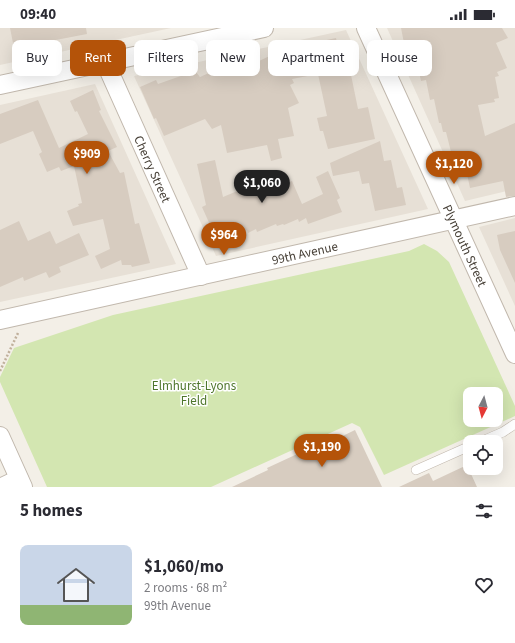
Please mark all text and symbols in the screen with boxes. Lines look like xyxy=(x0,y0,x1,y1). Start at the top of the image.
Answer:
text: 09:40 xyxy=(20,4,56,25)
chip: Buy xyxy=(12,40,62,76)
chip: Rent xyxy=(70,40,126,76)
chip: Filters xyxy=(134,40,198,76)
chip: New xyxy=(206,40,260,76)
chip: Apartment xyxy=(268,40,359,76)
chip: House xyxy=(367,40,432,76)
street label: Cherry Street xyxy=(129,133,175,206)
pin: $909 xyxy=(63,141,111,175)
text: $909 xyxy=(73,145,101,163)
pin: $1,120 xyxy=(421,151,487,185)
text: $1,120 xyxy=(435,155,473,173)
pin: $1,060 xyxy=(229,170,295,204)
text: $1,060 xyxy=(243,174,281,192)
street label: Plymouth Street xyxy=(438,202,491,290)
pin: $964 xyxy=(200,222,248,256)
text: $964 xyxy=(210,226,238,244)
street label: 99th Avenue xyxy=(270,238,340,270)
park label: Elmhurst-Lyons Field xyxy=(152,377,237,410)
north arrow xyxy=(463,387,503,427)
map controls xyxy=(463,387,503,475)
pin: $1,190 xyxy=(289,434,355,468)
button: locate xyxy=(463,435,503,475)
text: $1,190 xyxy=(303,438,341,456)
text: 5 homes xyxy=(20,499,82,523)
icon: filters xyxy=(473,500,495,522)
text: $1,060/mo xyxy=(144,555,224,579)
icon: home xyxy=(52,561,100,609)
icon: heart xyxy=(473,574,495,596)
text: 2 rooms · 68 m² xyxy=(144,579,227,597)
text: 99th Avenue xyxy=(144,597,211,615)

